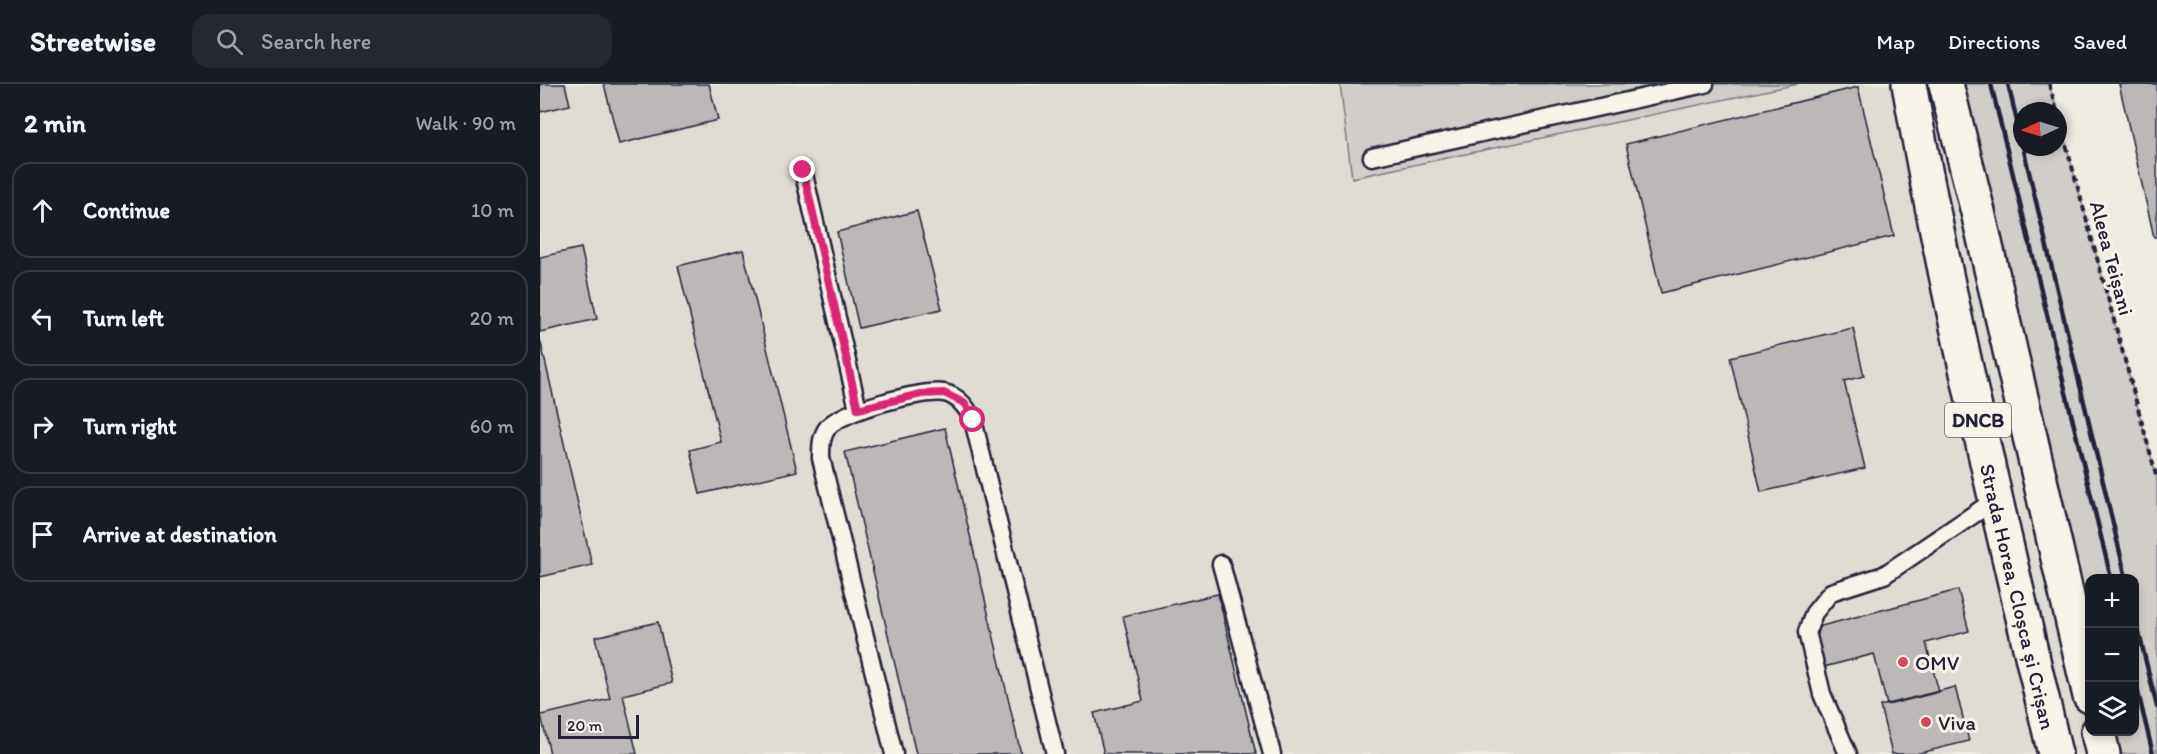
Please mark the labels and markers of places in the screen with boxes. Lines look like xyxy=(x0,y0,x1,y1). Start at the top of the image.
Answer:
place label: OMV xyxy=(1915,650,1960,675)
marker: OMV xyxy=(1896,655,1910,669)
place label: Viva xyxy=(1938,710,1976,735)
marker: Viva xyxy=(1919,715,1933,729)

